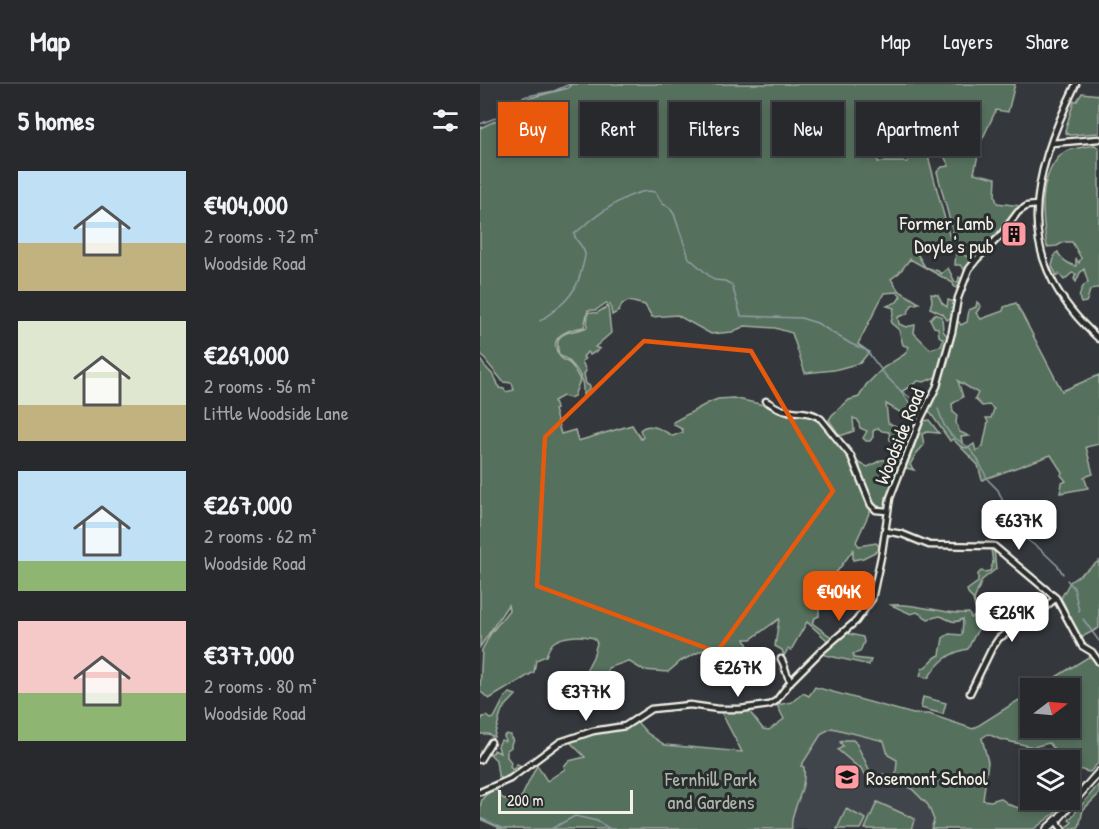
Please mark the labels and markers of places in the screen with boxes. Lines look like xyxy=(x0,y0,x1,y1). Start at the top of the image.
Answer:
place label: Former Lamb Doyle's pub xyxy=(899,209,994,259)
building icon: Former Lamb Doyle's pub xyxy=(999,219,1029,249)
pin: €637K xyxy=(977,500,1061,551)
pin: €404K xyxy=(797,571,881,622)
pin: €269K xyxy=(970,592,1054,643)
pin: €267K xyxy=(696,647,780,698)
pin: €377K xyxy=(544,671,628,722)
school or university icon: Rosemont School xyxy=(832,762,862,792)
place label: Rosemont School xyxy=(866,764,988,791)

